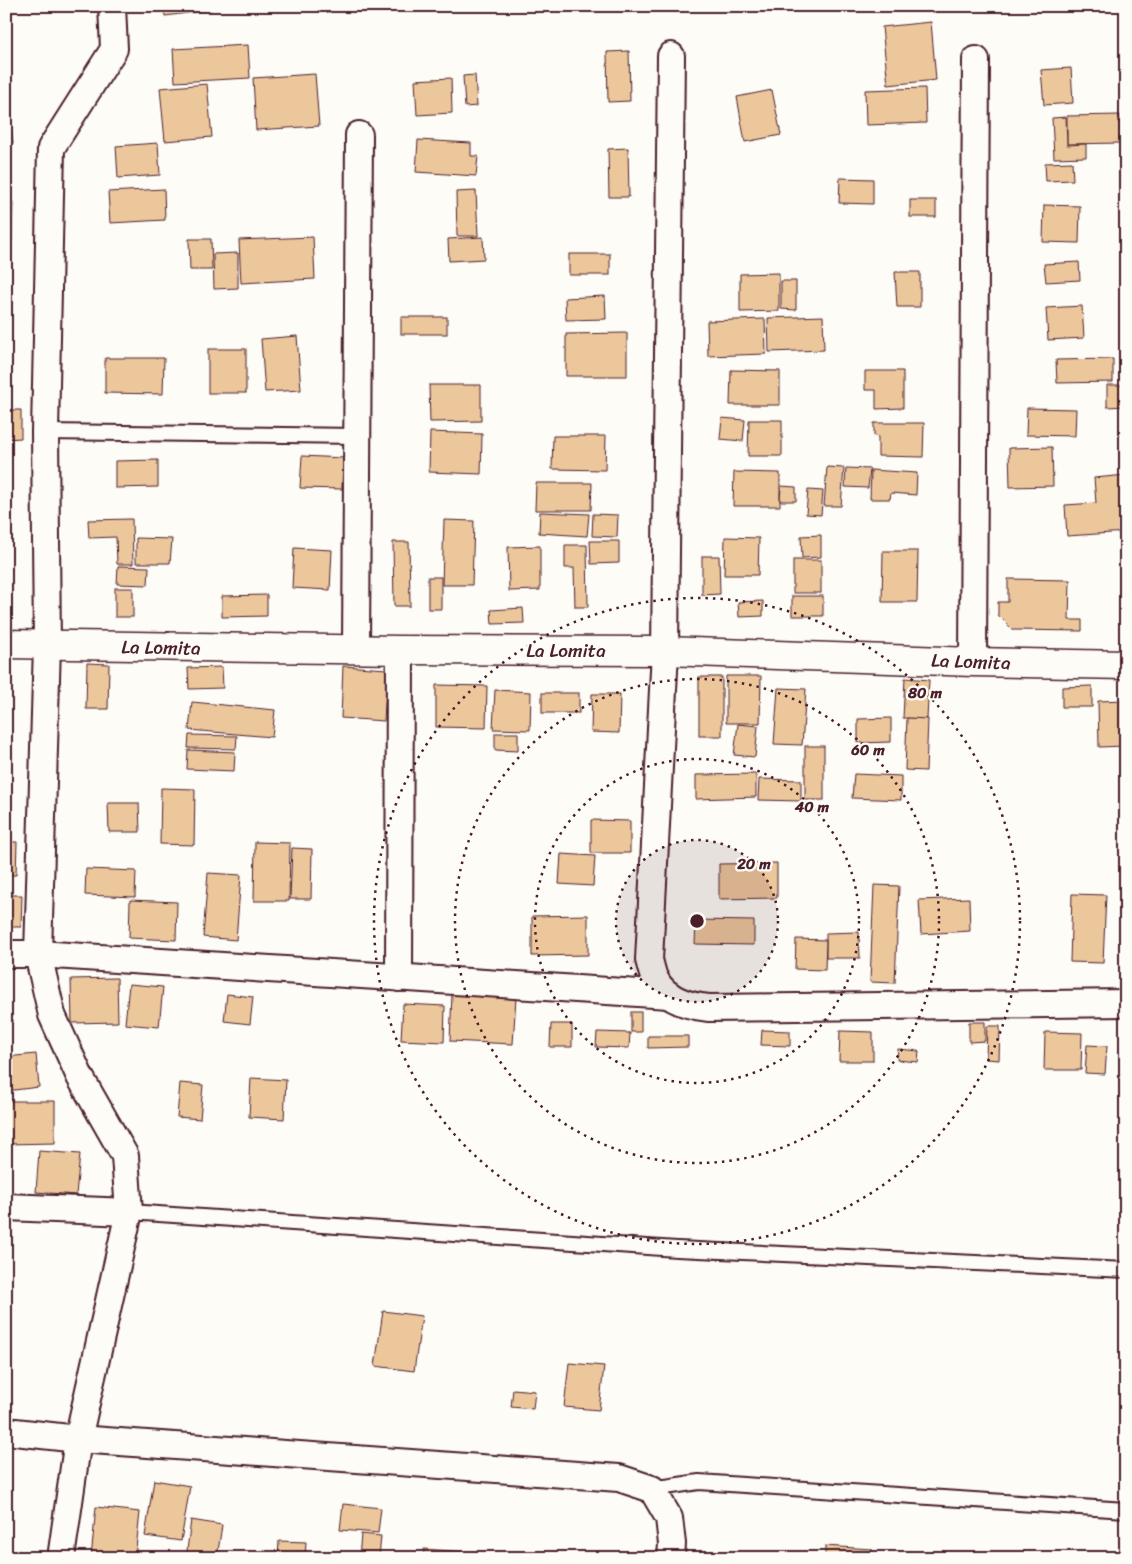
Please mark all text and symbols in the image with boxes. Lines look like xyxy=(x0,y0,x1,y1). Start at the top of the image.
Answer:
street label: La Lomita xyxy=(121,630,201,665)
street label: La Lomita xyxy=(526,634,606,667)
street label: La Lomita xyxy=(931,644,1012,679)
text: 80 m xyxy=(907,680,942,706)
text: 60 m xyxy=(850,737,885,763)
text: 40 m xyxy=(794,794,830,820)
text: 20 m xyxy=(736,851,771,877)
centre of rings xyxy=(688,912,706,930)

